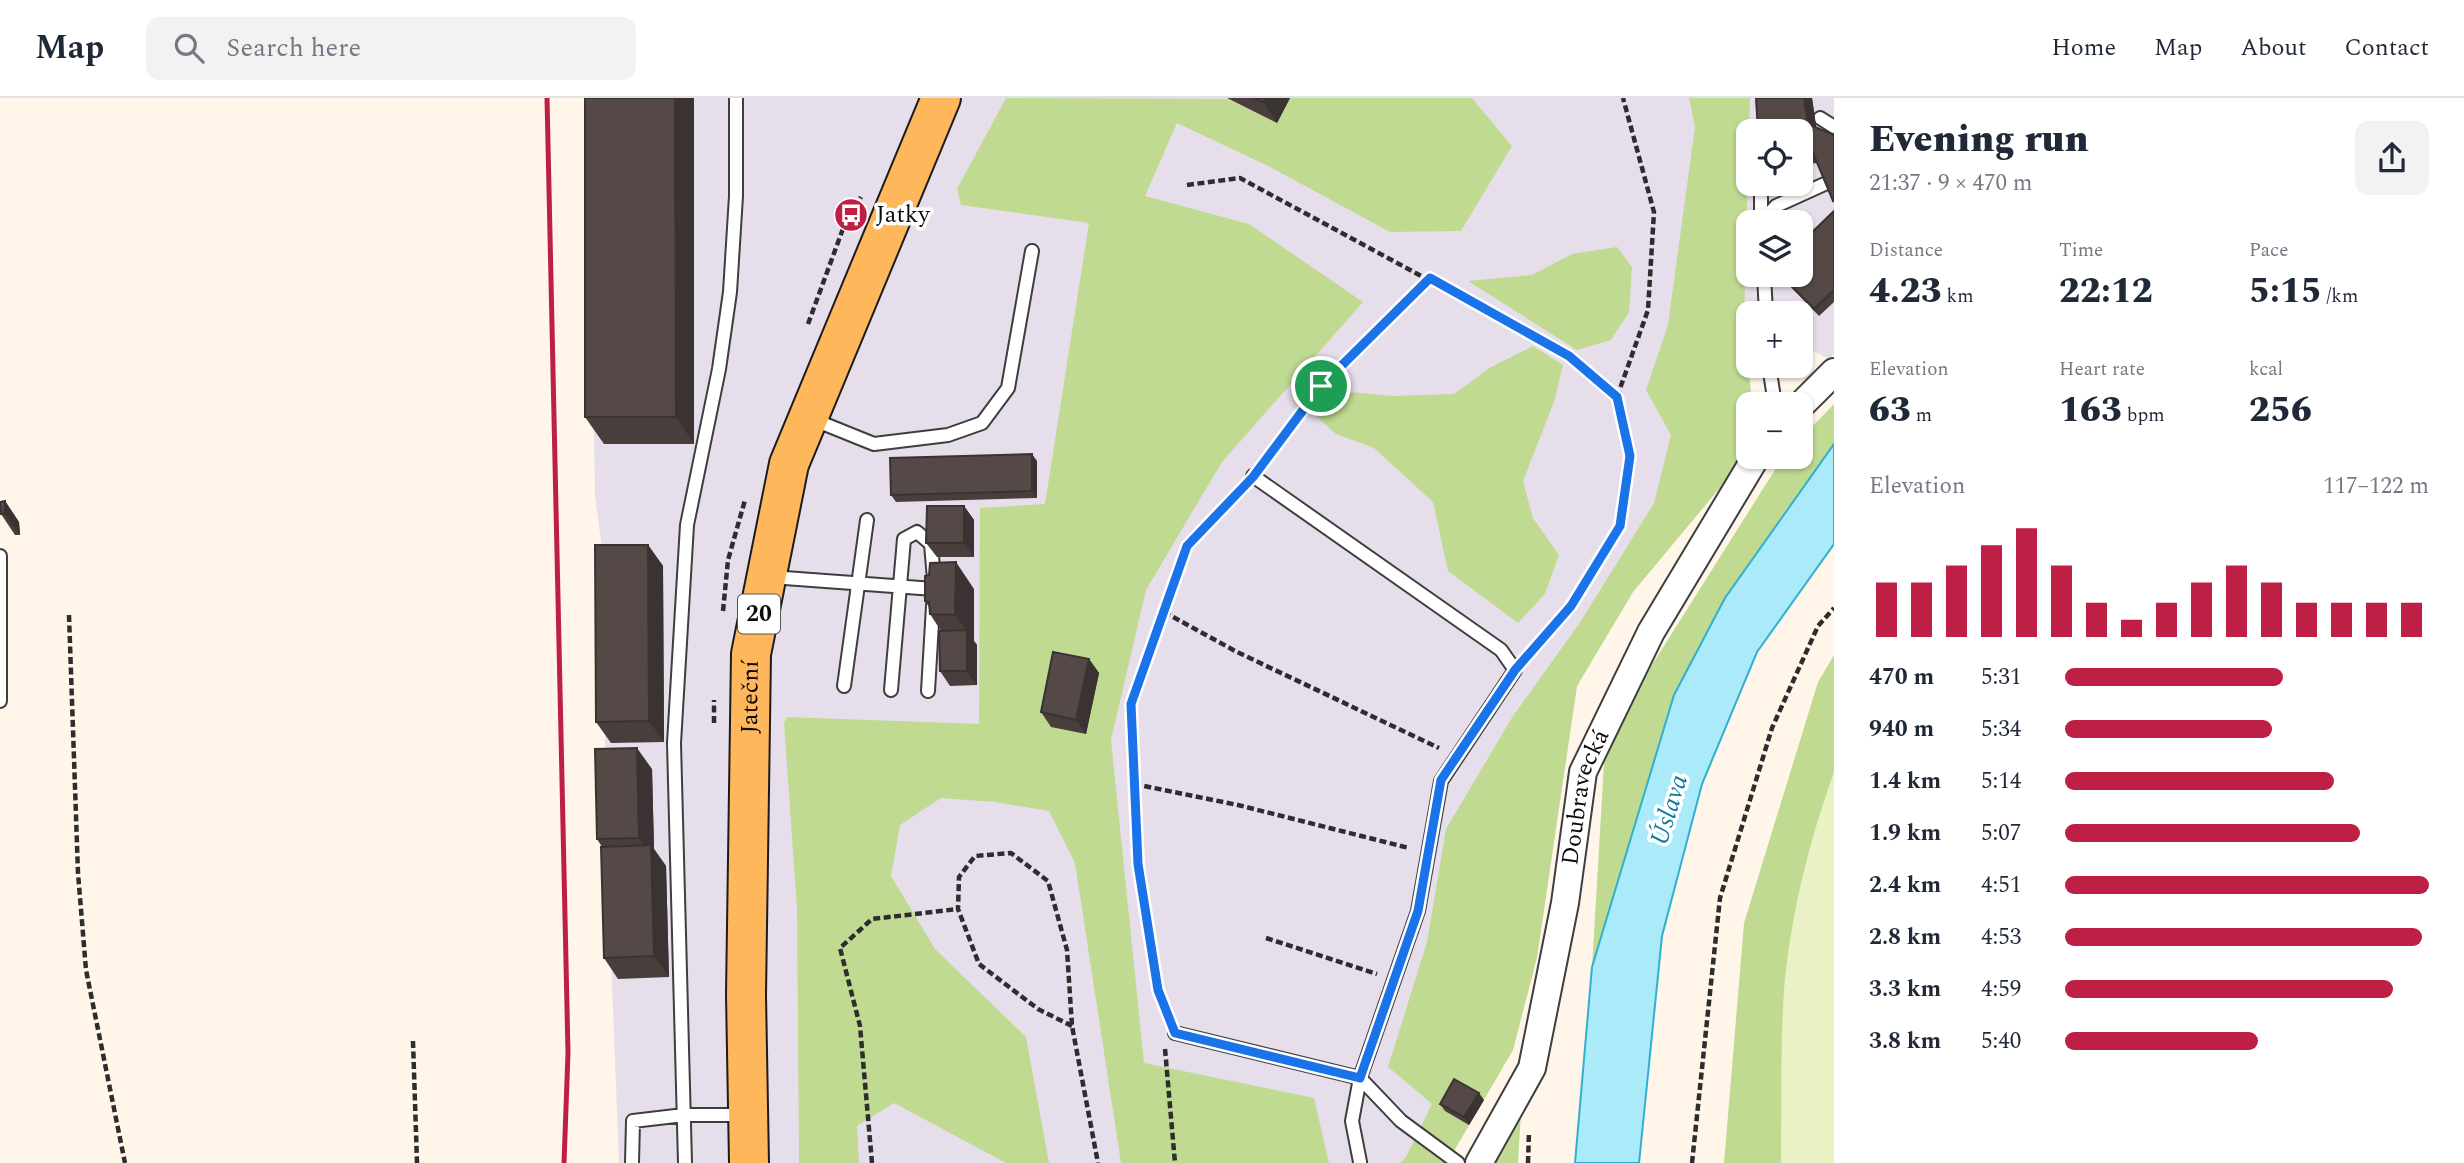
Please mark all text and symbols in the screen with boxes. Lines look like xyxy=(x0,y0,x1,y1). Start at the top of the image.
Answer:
search box xyxy=(146,17,636,80)
text: Map xyxy=(35,23,104,73)
text: Search here xyxy=(226,28,361,68)
icon: search xyxy=(170,29,208,67)
text: Home xyxy=(2051,30,2116,66)
text: Map xyxy=(2154,30,2202,66)
text: About xyxy=(2240,30,2306,66)
text: Contact xyxy=(2344,30,2429,66)
text: Evening run xyxy=(1869,111,2089,169)
map controls xyxy=(1736,119,1813,469)
button: locate xyxy=(1736,119,1813,196)
button: share xyxy=(2355,121,2429,195)
text: 21:37 · 9 × 470 m xyxy=(1869,166,2033,201)
bus stop icon: Jatky xyxy=(832,196,870,234)
place label: Jatky xyxy=(876,197,931,233)
button: layers xyxy=(1736,210,1813,287)
text: Distance xyxy=(1869,236,1943,265)
text: Time xyxy=(2059,236,2103,265)
text: Pace xyxy=(2249,236,2288,265)
text: 4.23 xyxy=(1869,265,1942,318)
text: 22:12 xyxy=(2059,265,2153,318)
text: 5:15 xyxy=(2249,265,2322,318)
text: km xyxy=(1942,282,1974,311)
text: /km xyxy=(2322,282,2358,311)
button: + xyxy=(1736,301,1813,378)
text: Elevation xyxy=(1869,355,1949,384)
text: Heart rate xyxy=(2059,355,2145,384)
text: kcal xyxy=(2249,355,2283,384)
pin xyxy=(1291,356,1351,416)
icon: arrive xyxy=(1302,367,1340,405)
text: 63 xyxy=(1869,384,1911,437)
text: 163 xyxy=(2059,384,2122,437)
text: 256 xyxy=(2249,384,2312,437)
button: − xyxy=(1736,392,1813,469)
text: m xyxy=(1911,401,1932,430)
text: bpm xyxy=(2122,401,2165,430)
text: Elevation xyxy=(1869,469,1965,504)
text: 117–122 m xyxy=(2323,469,2429,504)
road number: 20 xyxy=(738,594,780,634)
street label: Jateční xyxy=(732,659,769,734)
text: 470 m xyxy=(1869,660,1934,695)
text: 5:31 xyxy=(1981,660,2021,695)
text: 940 m xyxy=(1869,712,1934,747)
text: 5:34 xyxy=(1981,712,2021,747)
street label: Doubravecká xyxy=(1552,723,1619,868)
text: 1.4 km xyxy=(1869,764,1941,799)
text: 5:14 xyxy=(1981,764,2021,799)
water label: Úslava xyxy=(1639,770,1699,850)
text: 1.9 km xyxy=(1869,816,1941,851)
text: 5:07 xyxy=(1981,816,2021,851)
text: 2.4 km xyxy=(1869,868,1941,903)
text: 4:51 xyxy=(1981,868,2021,903)
text: 2.8 km xyxy=(1869,920,1941,955)
text: 4:53 xyxy=(1981,920,2021,955)
text: 3.3 km xyxy=(1869,972,1941,1007)
text: 4:59 xyxy=(1981,972,2021,1007)
text: 3.8 km xyxy=(1869,1024,1941,1059)
text: 5:40 xyxy=(1981,1024,2021,1059)

